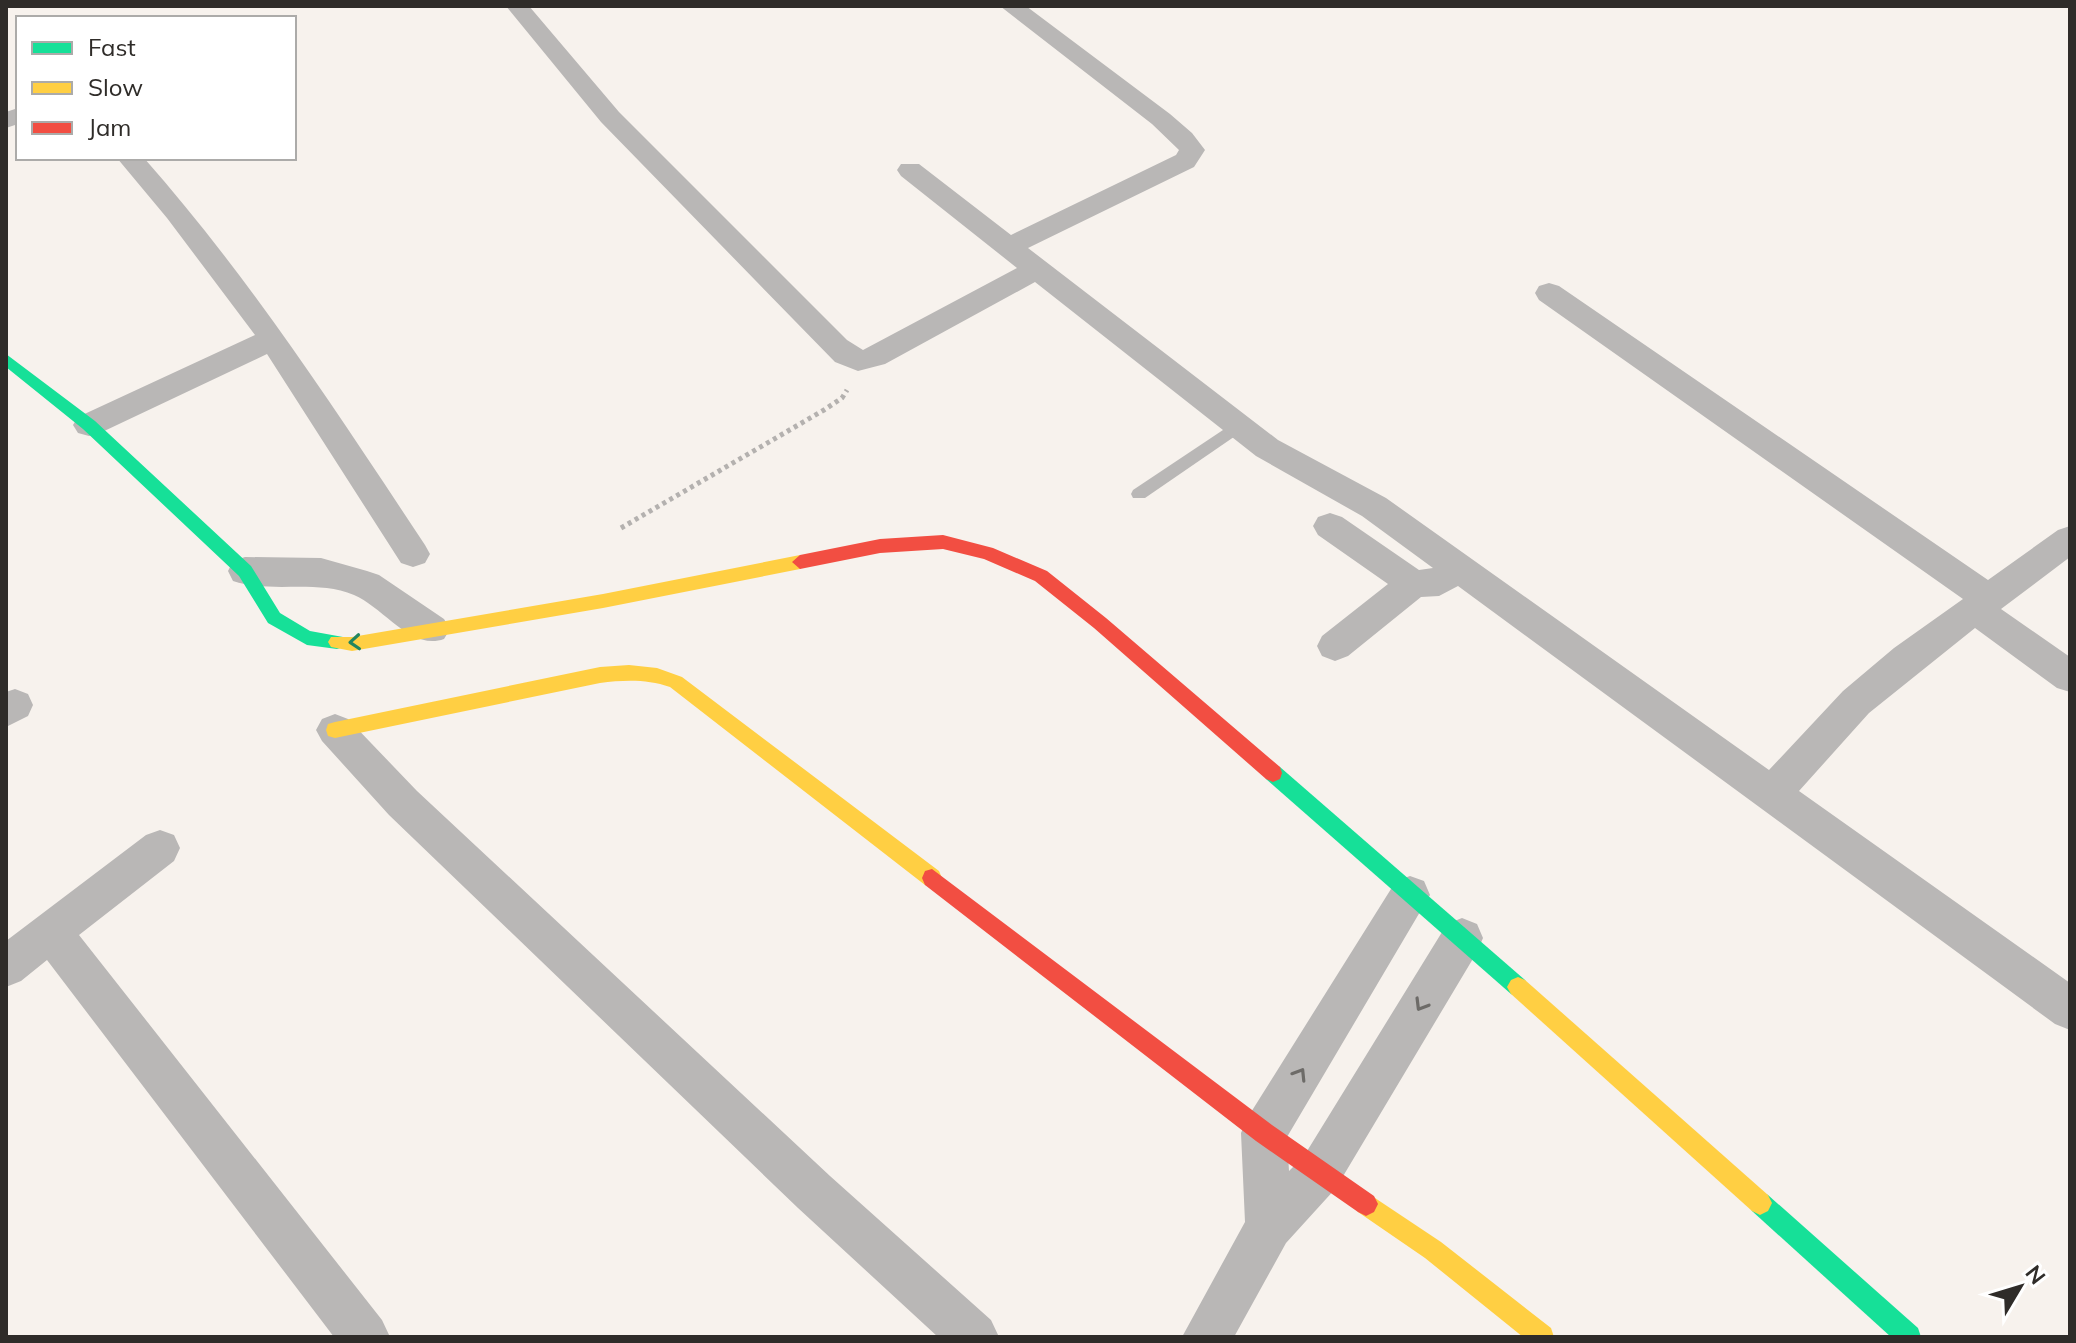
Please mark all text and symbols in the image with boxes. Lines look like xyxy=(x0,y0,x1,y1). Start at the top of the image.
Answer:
legend xyxy=(16,16,296,160)
text: Fast xyxy=(88,32,136,62)
text: Slow xyxy=(88,72,143,102)
text: Jam xyxy=(88,112,131,142)
one-way arrow xyxy=(348,633,361,650)
one-way arrow xyxy=(1415,996,1431,1011)
one-way arrow xyxy=(1290,1068,1306,1083)
north arrow xyxy=(1980,1247,2060,1327)
text: N xyxy=(2020,1260,2052,1290)

